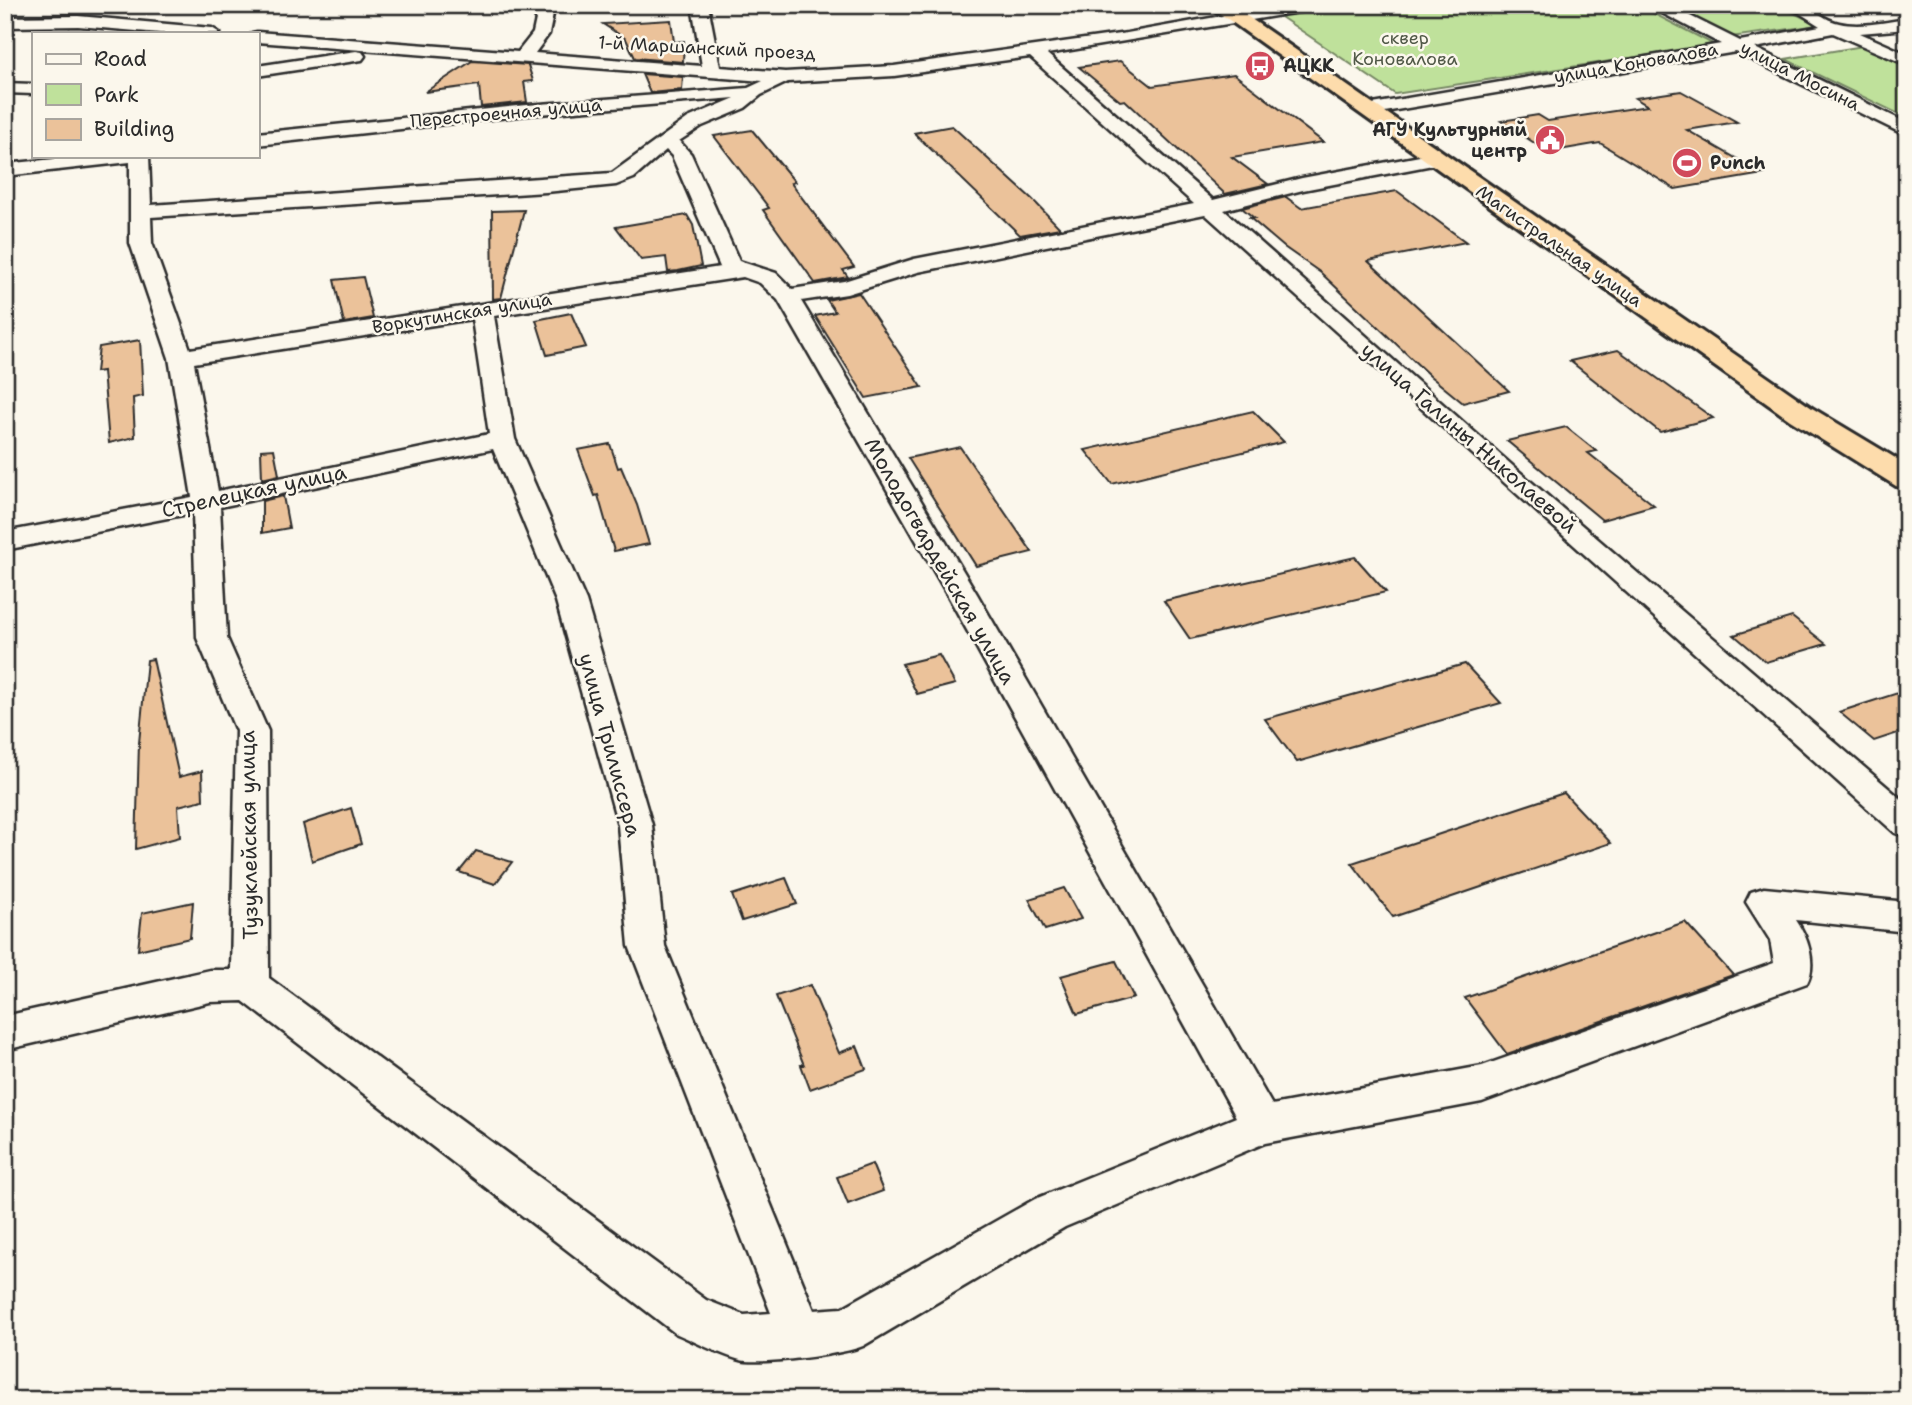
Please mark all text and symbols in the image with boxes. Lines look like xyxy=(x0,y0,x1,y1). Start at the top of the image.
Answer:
park label: сквер Коновалова xyxy=(1352,26,1458,71)
street label: 1-й Маршанский проезд xyxy=(598,30,817,66)
legend xyxy=(32,32,259,158)
street label: улица Мосина xyxy=(1736,36,1864,116)
street label: улица Коновалова xyxy=(1552,37,1720,89)
text: Road xyxy=(94,45,147,73)
bus stop icon: АЦКК xyxy=(1243,49,1277,83)
place label: АЦКК xyxy=(1283,54,1335,78)
text: Park xyxy=(94,81,139,109)
street label: Перестроечная улица xyxy=(409,93,603,133)
text: Building xyxy=(94,115,174,143)
place label: АГУ Культурный центр xyxy=(1372,118,1528,163)
public building icon: АГУ Культурный центр xyxy=(1533,123,1567,157)
sports icon: Punch xyxy=(1670,146,1704,180)
place label: Punch xyxy=(1710,151,1766,175)
street label: Магистральная улица xyxy=(1471,179,1647,313)
street label: Воркутинская улица xyxy=(370,287,554,339)
street label: улица Галины Николаевой xyxy=(1355,336,1583,540)
street label: Молодогвардейская улица xyxy=(858,433,1022,689)
street label: Стрелецкая улица xyxy=(159,458,349,524)
street label: улица Трилиссера xyxy=(572,650,648,840)
street label: Тузуклейская улица xyxy=(233,730,265,940)

